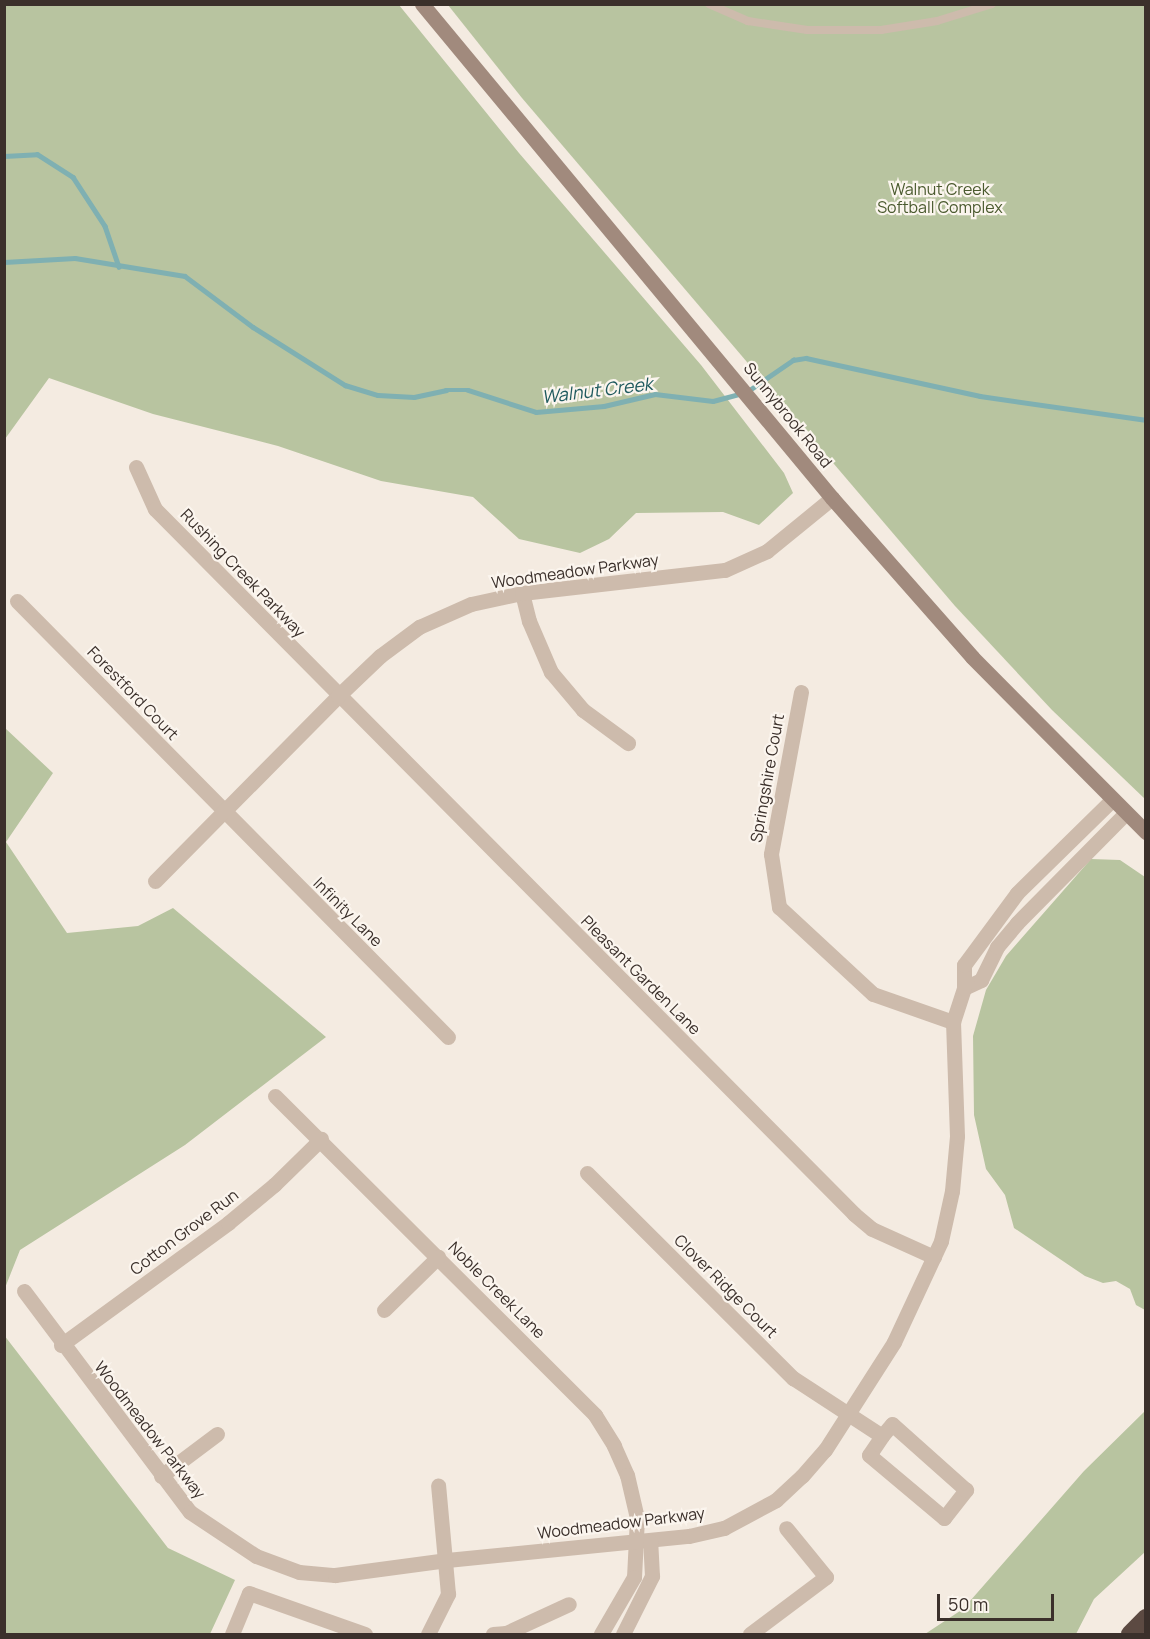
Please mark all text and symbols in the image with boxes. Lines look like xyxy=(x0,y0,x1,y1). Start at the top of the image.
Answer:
park label: Walnut Creek Softball Complex xyxy=(877,179,1003,217)
street label: Sunnybrook Road xyxy=(740,359,836,471)
water label: Walnut Creek xyxy=(540,372,654,408)
street label: Rushing Creek Parkway xyxy=(177,505,309,641)
street label: Woodmeadow Parkway xyxy=(490,550,660,592)
street label: Forestford Court xyxy=(83,642,183,744)
street label: Springshire Court xyxy=(746,712,788,844)
street label: Infinity Lane xyxy=(309,873,387,951)
street label: Pleasant Garden Lane xyxy=(577,911,705,1039)
street label: Cotton Grove Run xyxy=(126,1185,242,1279)
street label: Clover Ridge Court xyxy=(670,1230,782,1342)
street label: Noble Creek Lane xyxy=(445,1238,549,1342)
street label: Woodmeadow Parkway xyxy=(91,1358,209,1502)
street label: Woodmeadow Parkway xyxy=(536,1503,706,1543)
scale bar xyxy=(940,1582,1057,1620)
text: 50 m xyxy=(948,1592,988,1616)

